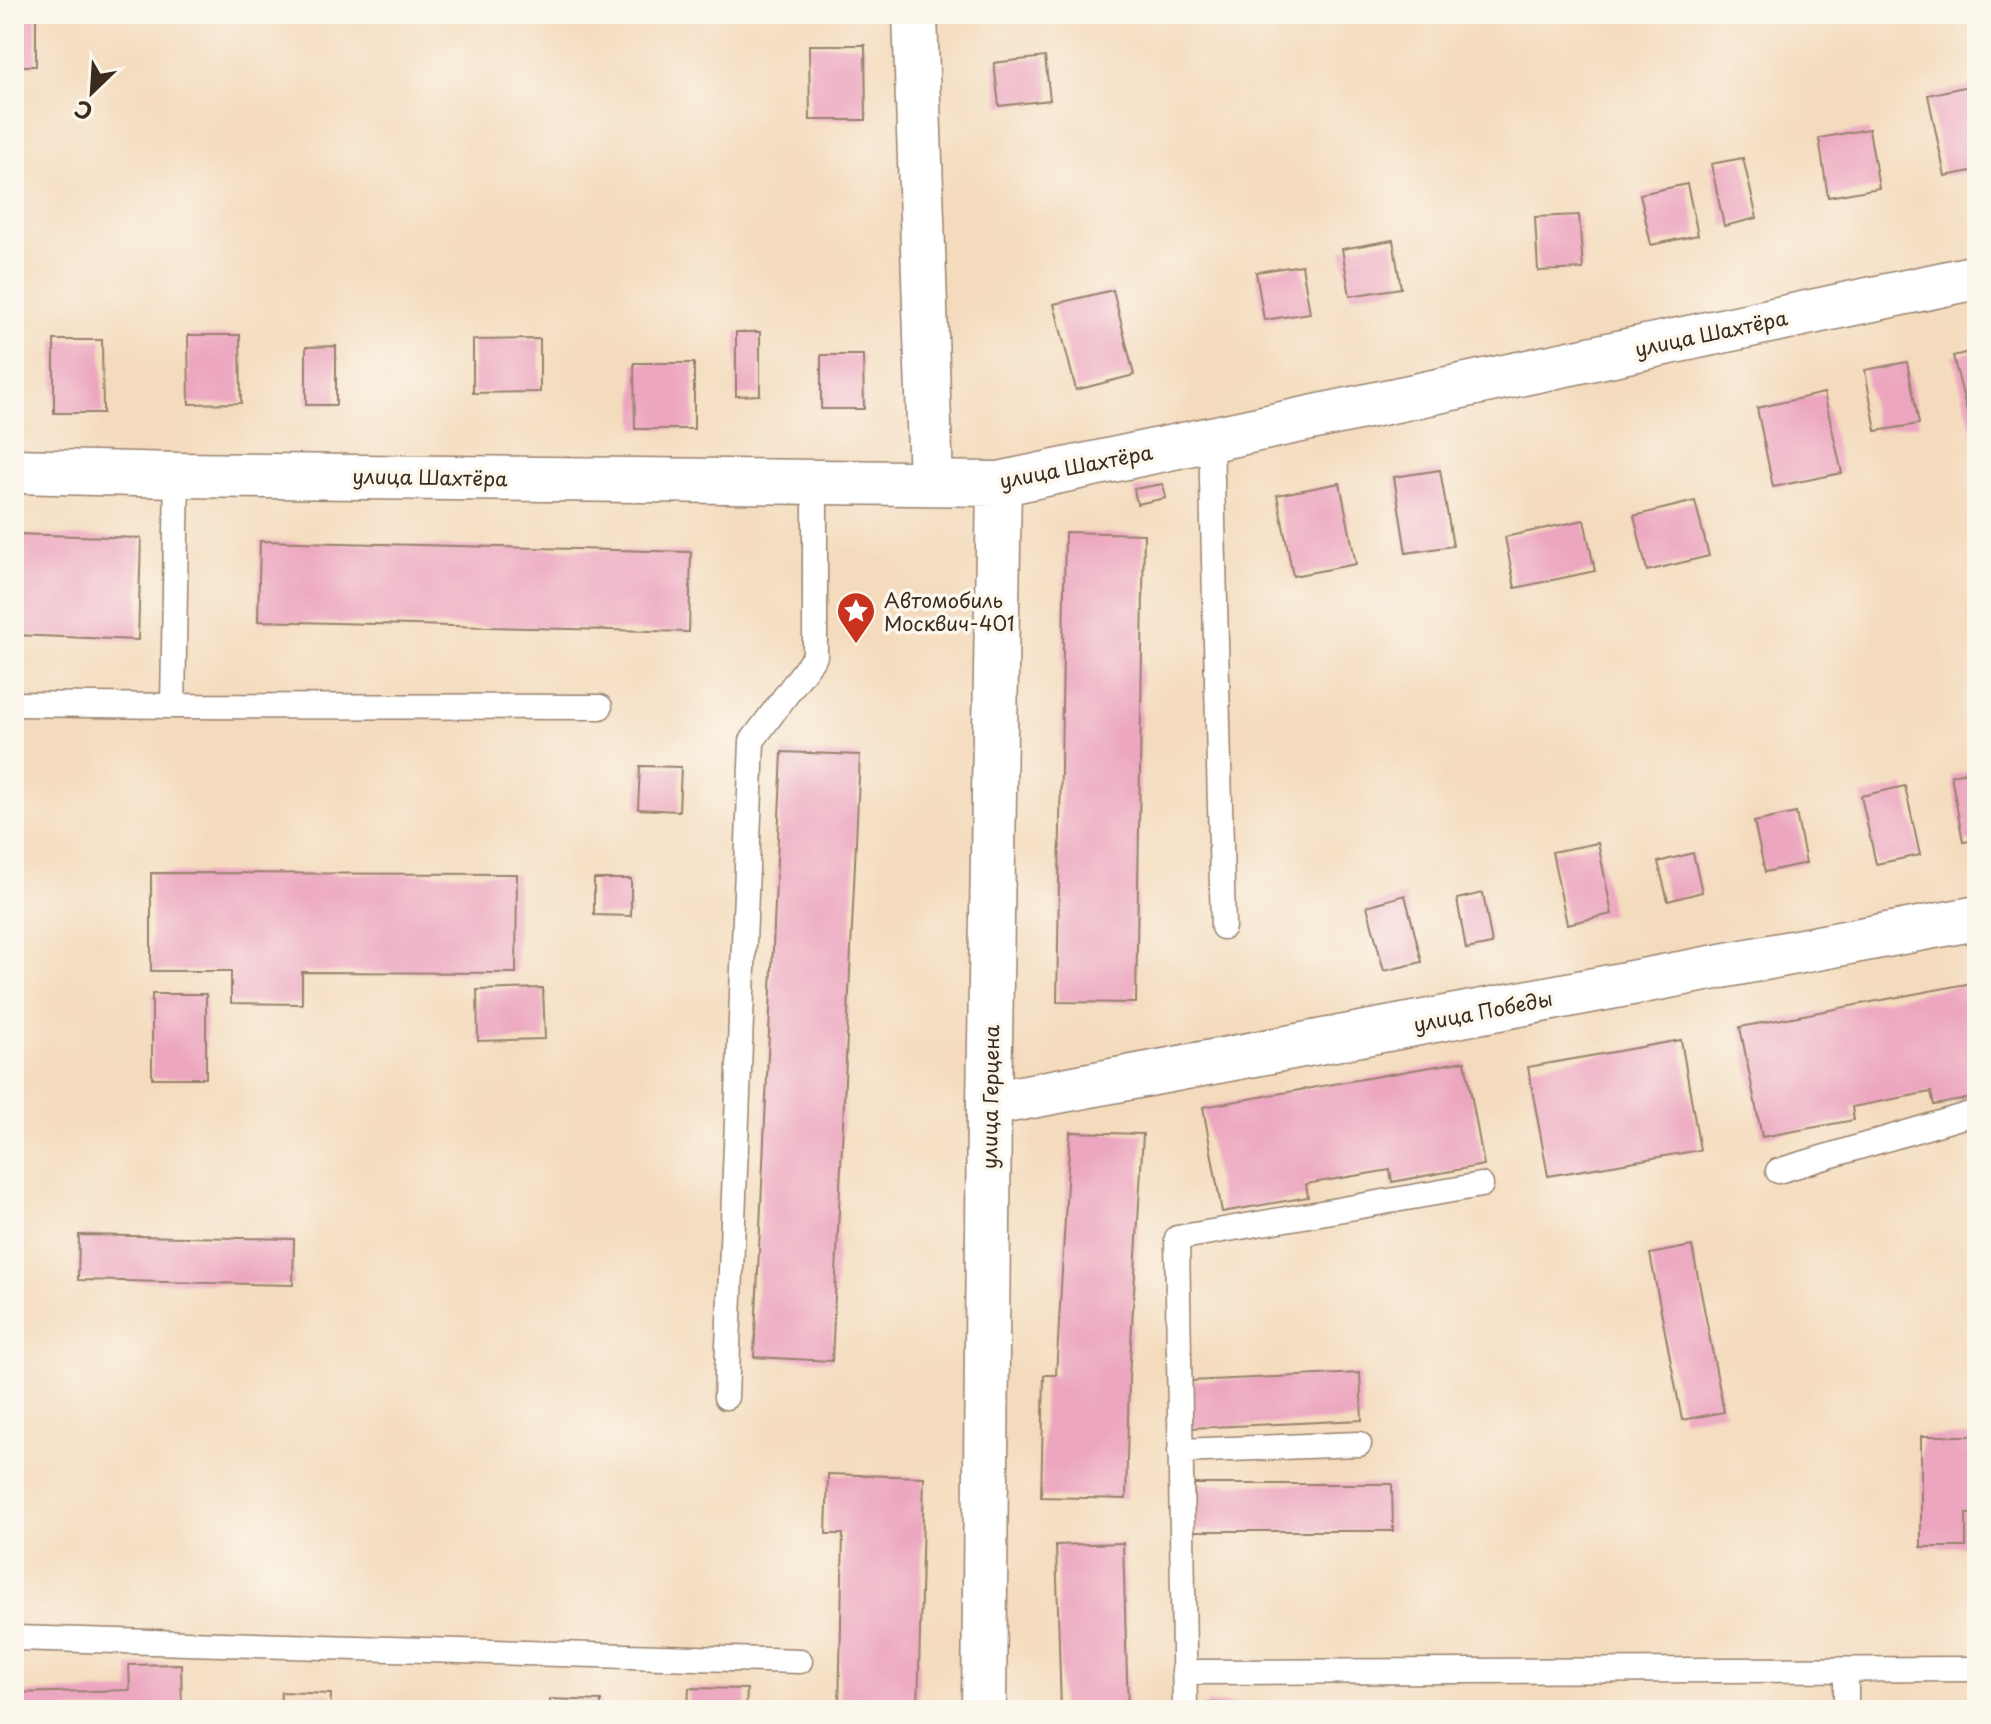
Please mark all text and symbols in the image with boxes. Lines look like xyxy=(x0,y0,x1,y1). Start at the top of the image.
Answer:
north arrow xyxy=(52,52,132,132)
text: С xyxy=(68,93,97,130)
street label: улица Шахтёра xyxy=(1632,302,1791,364)
street label: улица Шахтёра xyxy=(997,436,1156,496)
street label: улица Шахтёра xyxy=(352,461,508,493)
place label: Автомобиль Москвич-401 xyxy=(884,585,1015,638)
place icon: Автомобиль Москвич-401 xyxy=(835,590,877,645)
street label: улица Победы xyxy=(1411,983,1555,1039)
street label: улица Герцена xyxy=(974,1024,1006,1169)

